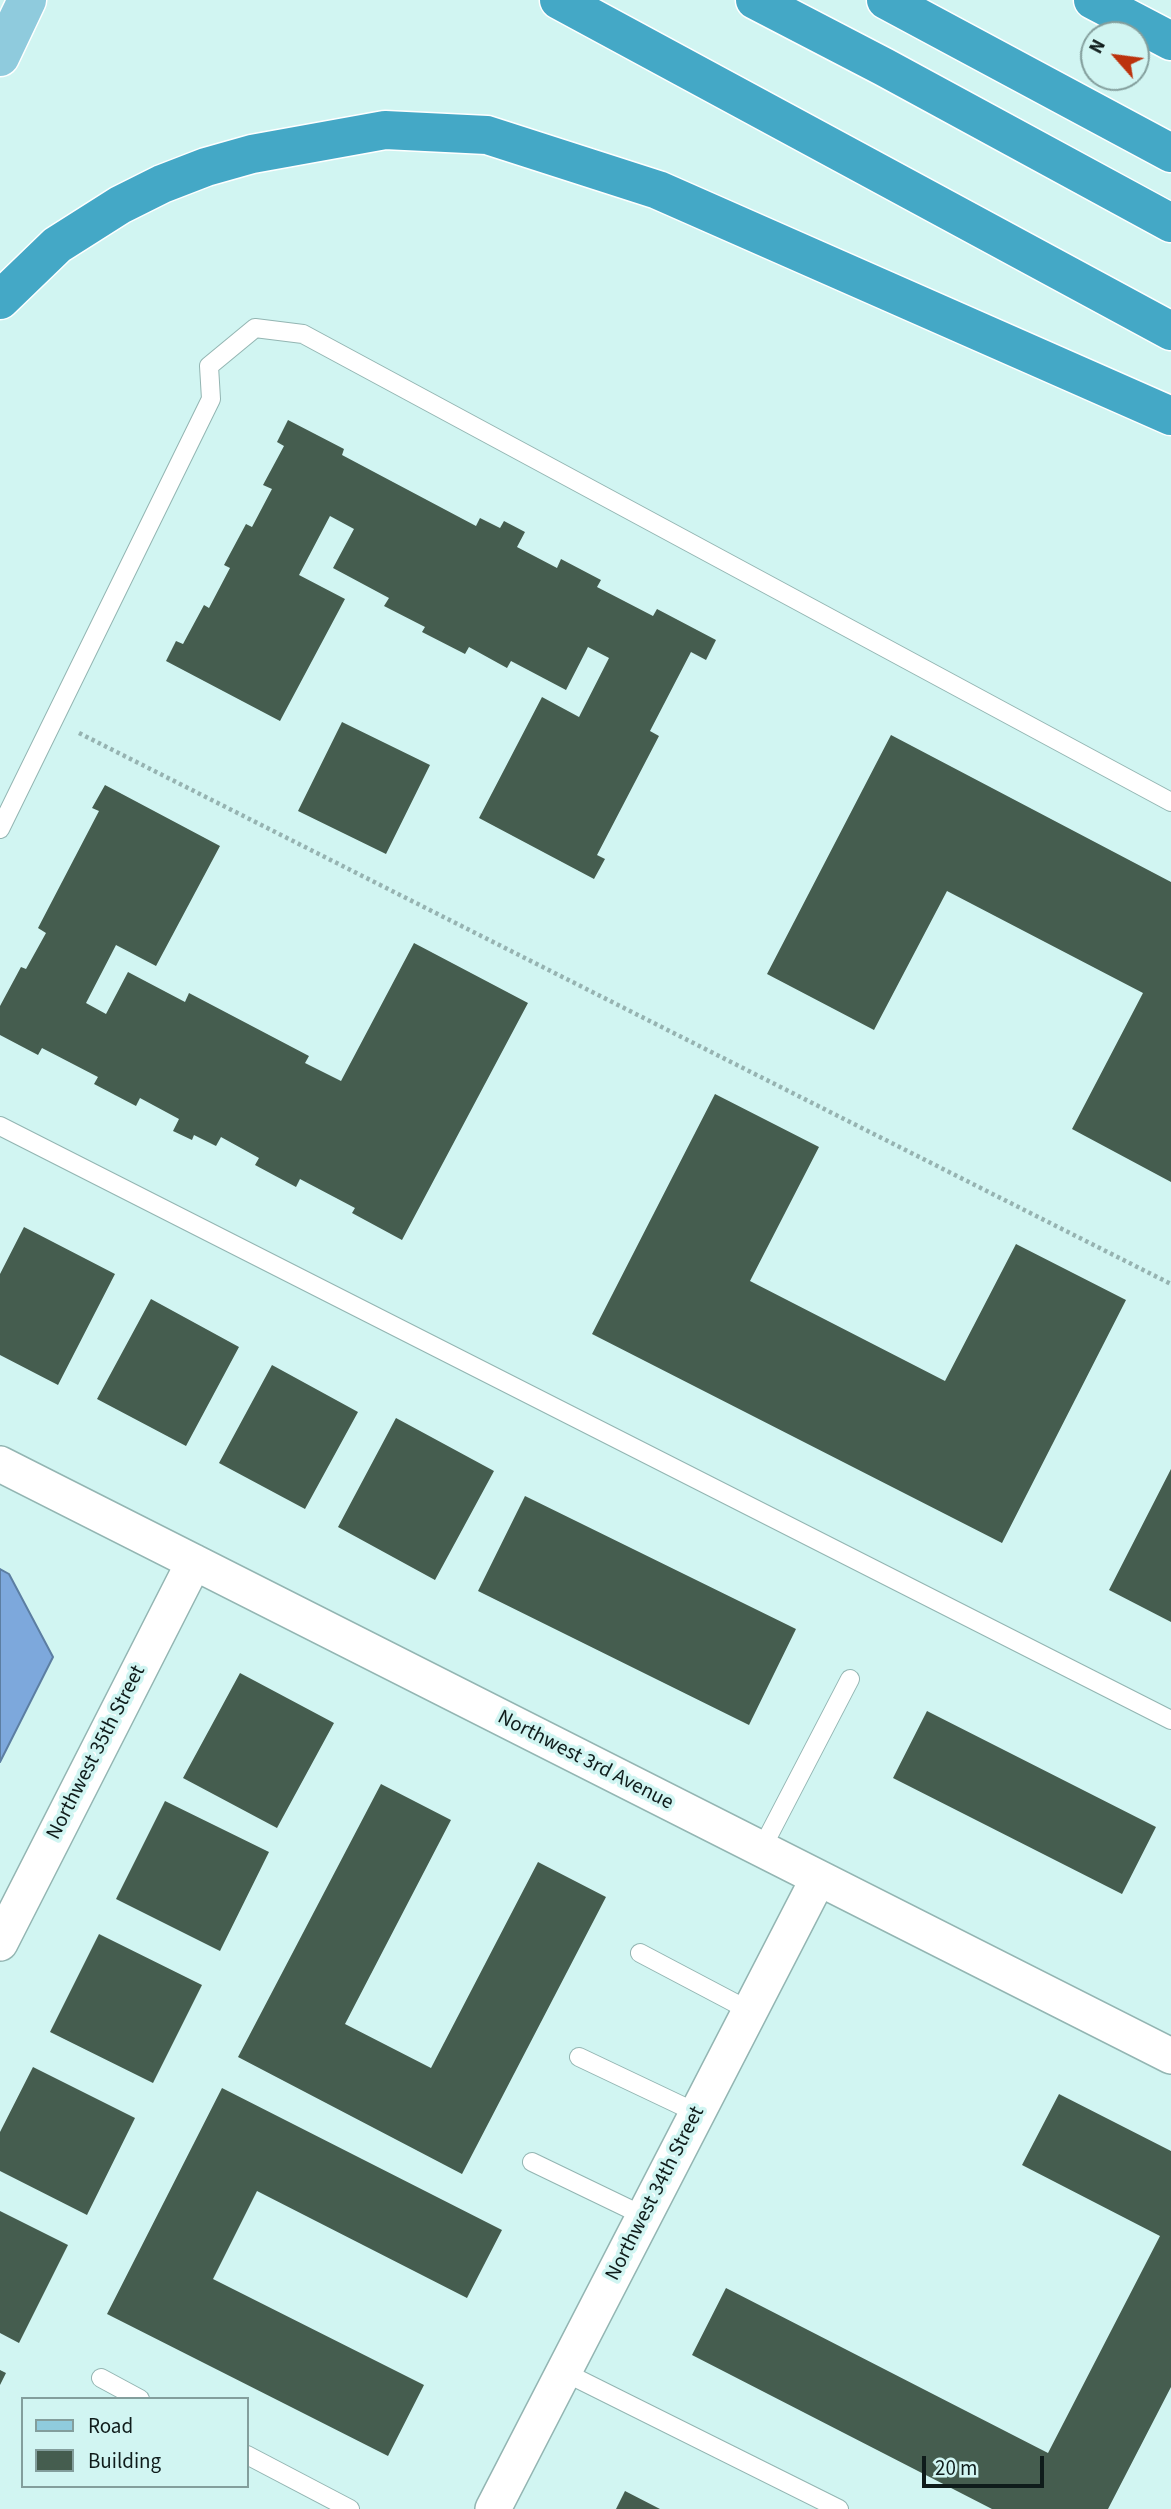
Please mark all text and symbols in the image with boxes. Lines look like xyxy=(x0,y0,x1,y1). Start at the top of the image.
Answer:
north arrow xyxy=(1080,21,1150,91)
text: N xyxy=(1083,35,1113,59)
street label: Northwest 35th Street xyxy=(42,1662,152,1844)
street label: Northwest 3rd Avenue xyxy=(493,1706,677,1816)
street label: Northwest 34th Street xyxy=(601,2103,711,2285)
legend xyxy=(21,2397,248,2488)
text: Road xyxy=(88,2411,133,2441)
scale bar xyxy=(926,2442,1048,2486)
text: Building xyxy=(88,2446,161,2476)
text: 20 m xyxy=(935,2453,977,2483)

